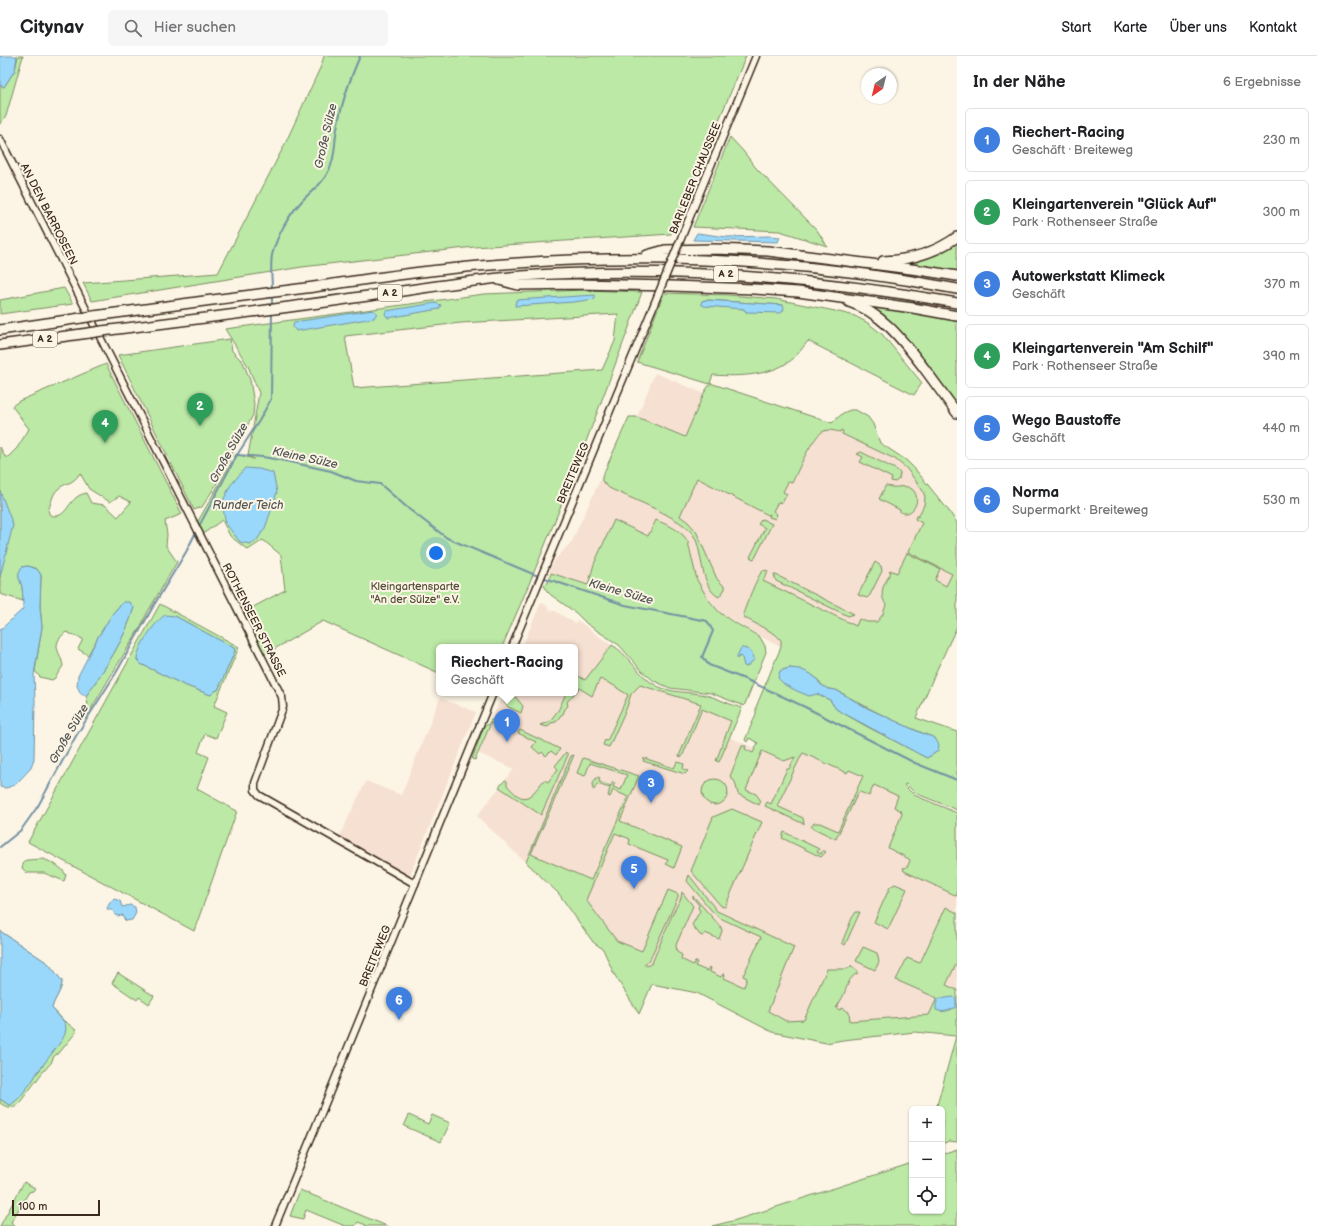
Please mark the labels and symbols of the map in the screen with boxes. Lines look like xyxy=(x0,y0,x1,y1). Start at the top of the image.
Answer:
north arrow xyxy=(861,68,897,104)
water label: Große Sülze xyxy=(311,102,341,170)
street label: BARLEBER CHAUSSEE xyxy=(667,120,723,236)
street label: AN DEN BARROSEEN xyxy=(18,161,80,267)
road number: A 2 xyxy=(714,266,738,282)
road number: A 2 xyxy=(378,285,402,301)
road number: A 2 xyxy=(33,331,57,347)
pin: 2 xyxy=(187,393,213,426)
pin: 4 xyxy=(92,410,118,443)
water label: Große Sülze xyxy=(206,420,252,486)
street label: BREITEWEG xyxy=(554,440,592,506)
water label: Kleine Sülze xyxy=(271,444,339,472)
water label: Runder Teich xyxy=(212,498,284,513)
your location xyxy=(426,543,446,563)
street label: ROTHENSEER STRASSE xyxy=(220,561,288,679)
water label: Kleine Sülze xyxy=(587,576,655,608)
park label: Kleingartensparte "An der Sülze" e.V. xyxy=(371,580,460,606)
water label: Große Sülze xyxy=(46,701,92,767)
pin: 1 xyxy=(494,709,520,742)
pin: 3 xyxy=(638,770,664,803)
pin: 5 xyxy=(621,856,647,889)
street label: BREITEWEG xyxy=(357,923,393,989)
pin: 6 xyxy=(386,987,412,1020)
scale bar xyxy=(12,1198,100,1217)

